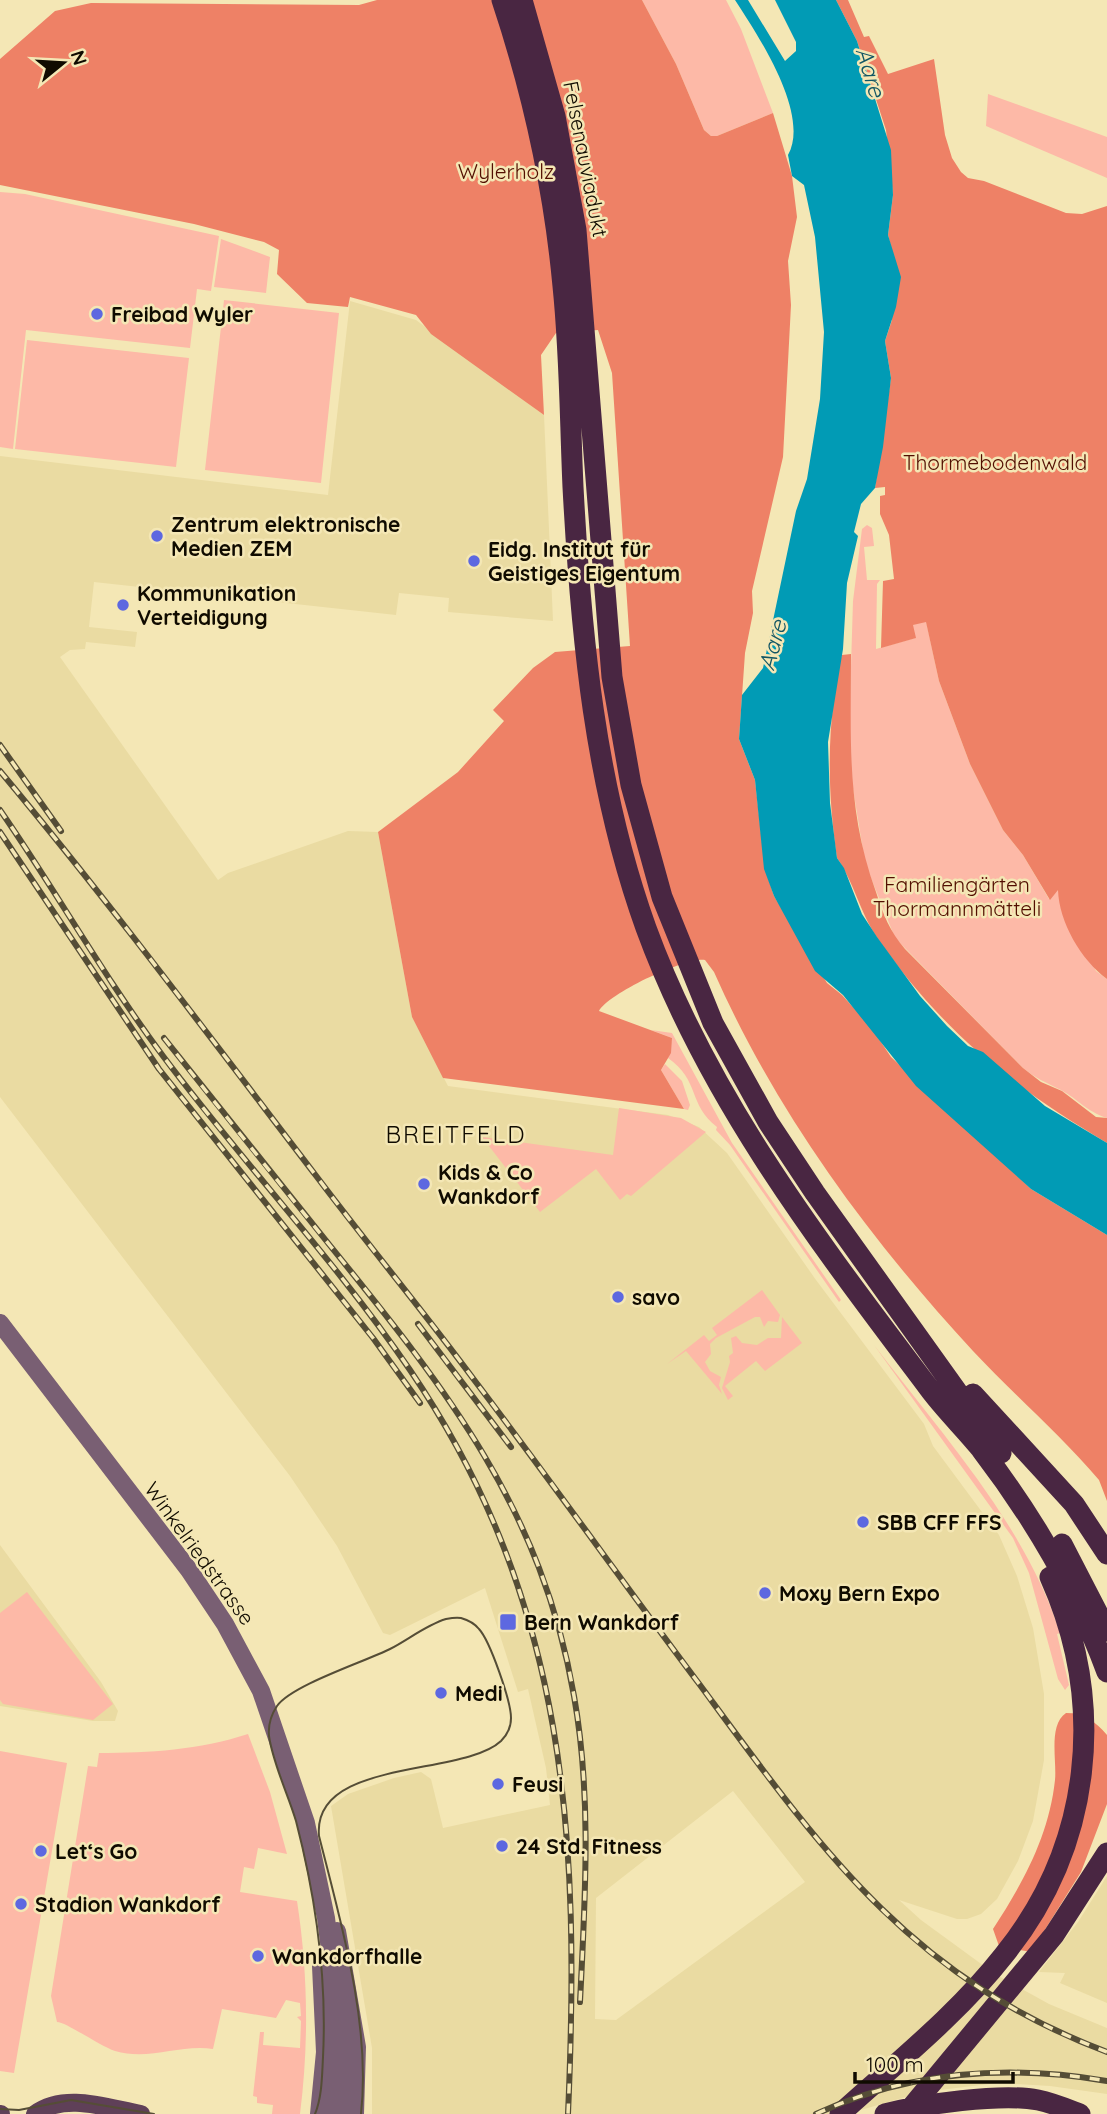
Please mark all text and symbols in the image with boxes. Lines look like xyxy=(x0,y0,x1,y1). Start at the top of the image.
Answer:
north arrow xyxy=(28,28,98,98)
water label: Aare xyxy=(850,44,893,101)
text: N xyxy=(66,47,93,68)
street label: Felsenauviadukt xyxy=(558,79,614,239)
park label: Wylerholz xyxy=(458,158,554,184)
place label: Freibad Wyler xyxy=(111,301,253,327)
marker: Freibad Wyler xyxy=(89,306,105,322)
park label: Thormebodenwald xyxy=(903,449,1087,475)
place label: Zentrum elektronische Medien ZEM xyxy=(171,511,400,561)
marker: Zentrum elektronische Medien ZEM xyxy=(149,528,165,544)
place label: Eidg. Institut für Geistiges Eigentum xyxy=(488,536,680,586)
marker: Eidg. Institut für Geistiges Eigentum xyxy=(466,553,482,569)
place label: Kommunikation Verteidigung xyxy=(137,580,296,630)
marker: Kommunikation Verteidigung xyxy=(115,597,131,613)
water label: Aare xyxy=(751,616,793,673)
park label: Familiengärten Thormannmätteli xyxy=(873,871,1041,921)
district label: BREITFELD xyxy=(385,1119,527,1149)
place label: Kids & Co Wankdorf xyxy=(438,1159,540,1209)
marker: Kids & Co Wankdorf xyxy=(416,1176,432,1192)
place label: savo xyxy=(632,1284,680,1310)
marker: savo xyxy=(610,1289,626,1305)
street label: Winkelriedstrasse xyxy=(139,1476,261,1630)
place label: SBB CFF FFS xyxy=(877,1509,1002,1535)
marker: SBB CFF FFS xyxy=(855,1514,871,1530)
place label: Moxy Bern Expo xyxy=(779,1580,940,1606)
marker: Moxy Bern Expo xyxy=(757,1585,773,1601)
place label: Bern Wankdorf xyxy=(524,1609,680,1635)
marker: Bern Wankdorf xyxy=(498,1612,518,1632)
place label: Medi xyxy=(455,1680,503,1706)
marker: Medi xyxy=(433,1685,449,1701)
place label: Feusi xyxy=(512,1771,563,1797)
marker: Feusi xyxy=(490,1776,506,1792)
place label: 24 Std. Fitness xyxy=(516,1833,662,1859)
place label: Let‘s Go xyxy=(55,1838,137,1864)
marker: 24 Std. Fitness xyxy=(494,1838,510,1854)
marker: Let‘s Go xyxy=(33,1843,49,1859)
place label: Stadion Wankdorf xyxy=(35,1891,221,1917)
marker: Stadion Wankdorf xyxy=(13,1896,29,1912)
place label: Wankdorfhalle xyxy=(272,1943,422,1969)
marker: Wankdorfhalle xyxy=(250,1948,266,1964)
scale bar xyxy=(855,2040,1012,2084)
text: 100 m xyxy=(866,2051,924,2077)

